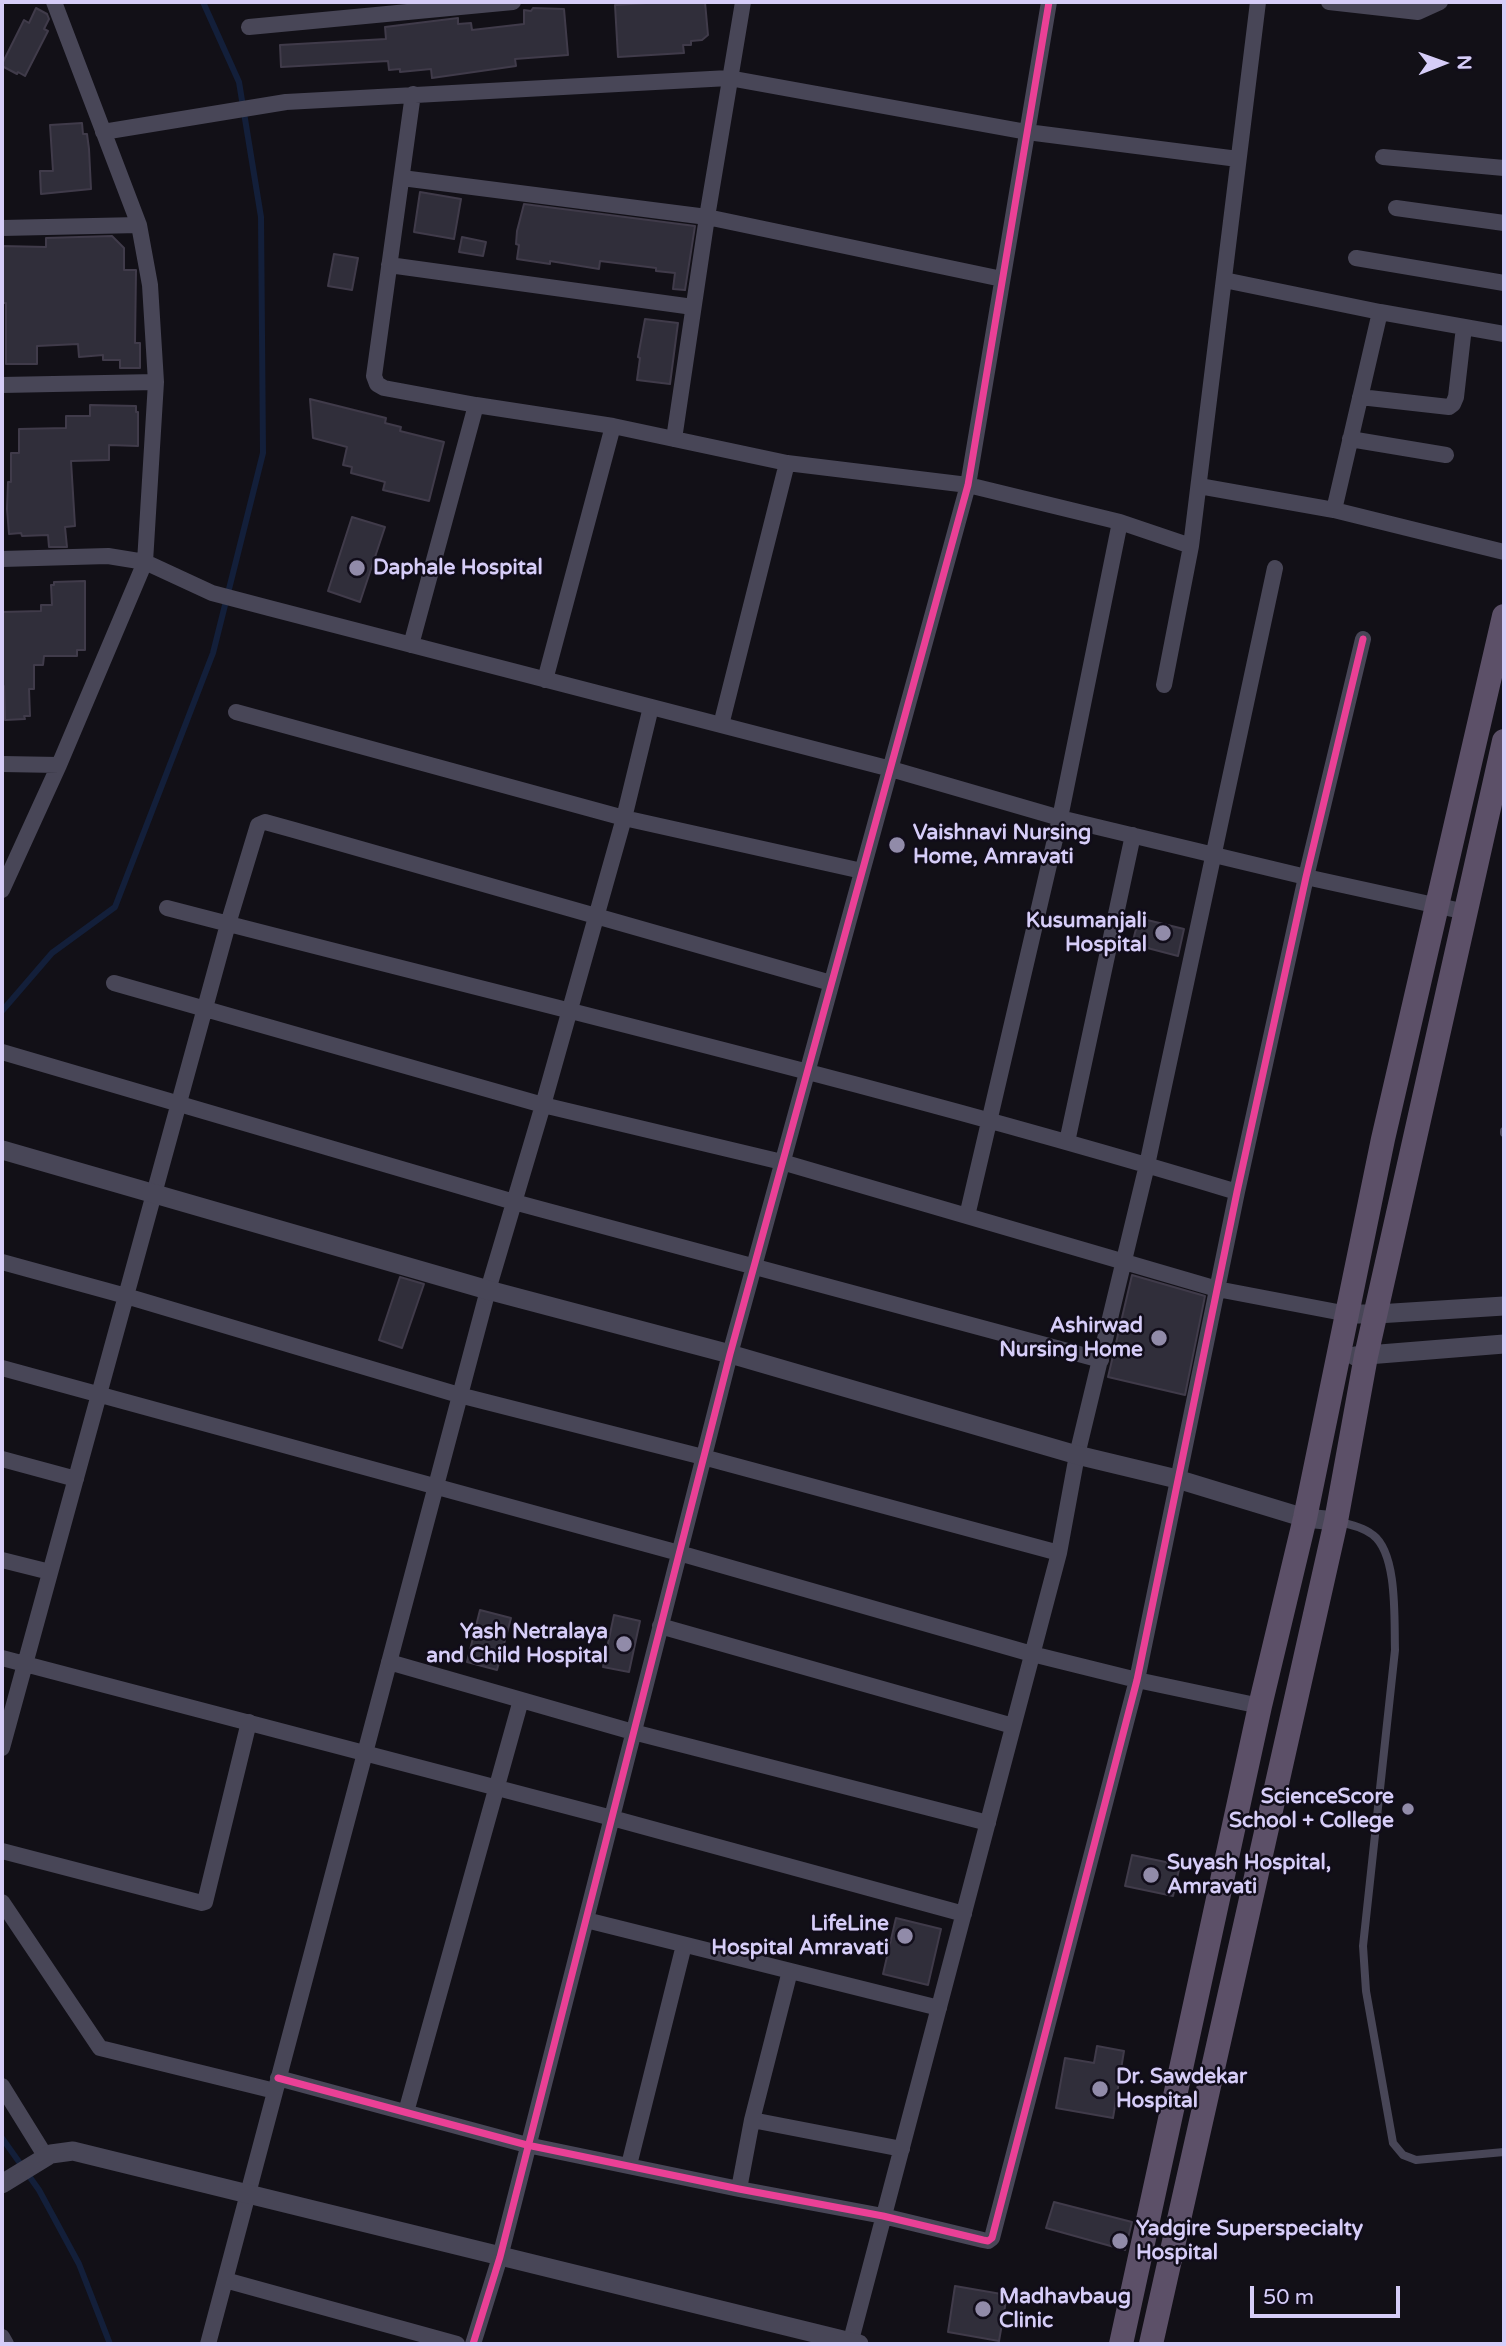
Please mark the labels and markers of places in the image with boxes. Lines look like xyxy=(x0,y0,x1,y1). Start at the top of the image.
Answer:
place label: Daphale Hospital xyxy=(373,555,543,581)
marker: Daphale Hospital xyxy=(347,558,367,578)
place label: Vaishnavi Nursing Home, Amravati xyxy=(913,820,1091,870)
marker: Vaishnavi Nursing Home, Amravati xyxy=(887,835,907,855)
place label: Kusumanjali Hospital xyxy=(1026,908,1147,958)
marker: Kusumanjali Hospital xyxy=(1153,923,1173,943)
place label: Ashirwad Nursing Home xyxy=(999,1313,1143,1363)
marker: Ashirwad Nursing Home xyxy=(1149,1328,1169,1348)
place label: Yash Netralaya and Child Hospital xyxy=(426,1619,608,1669)
marker: Yash Netralaya and Child Hospital xyxy=(614,1634,634,1654)
place label: ScienceScore School + College xyxy=(1229,1784,1394,1834)
marker: ScienceScore School + College xyxy=(1400,1801,1416,1817)
place label: Suyash Hospital, Amravati xyxy=(1167,1850,1331,1900)
marker: Suyash Hospital, Amravati xyxy=(1141,1865,1161,1885)
place label: LifeLine Hospital Amravati xyxy=(711,1911,889,1961)
marker: LifeLine Hospital Amravati xyxy=(895,1926,915,1946)
place label: Dr. Sawdekar Hospital xyxy=(1116,2064,1247,2114)
marker: Dr. Sawdekar Hospital xyxy=(1090,2079,1110,2099)
place label: Yadgire Superspecialty Hospital xyxy=(1136,2216,1363,2266)
marker: Yadgire Superspecialty Hospital xyxy=(1110,2231,1130,2251)
place label: Madhavbaug Clinic xyxy=(999,2284,1131,2334)
marker: Madhavbaug Clinic xyxy=(973,2299,993,2319)

